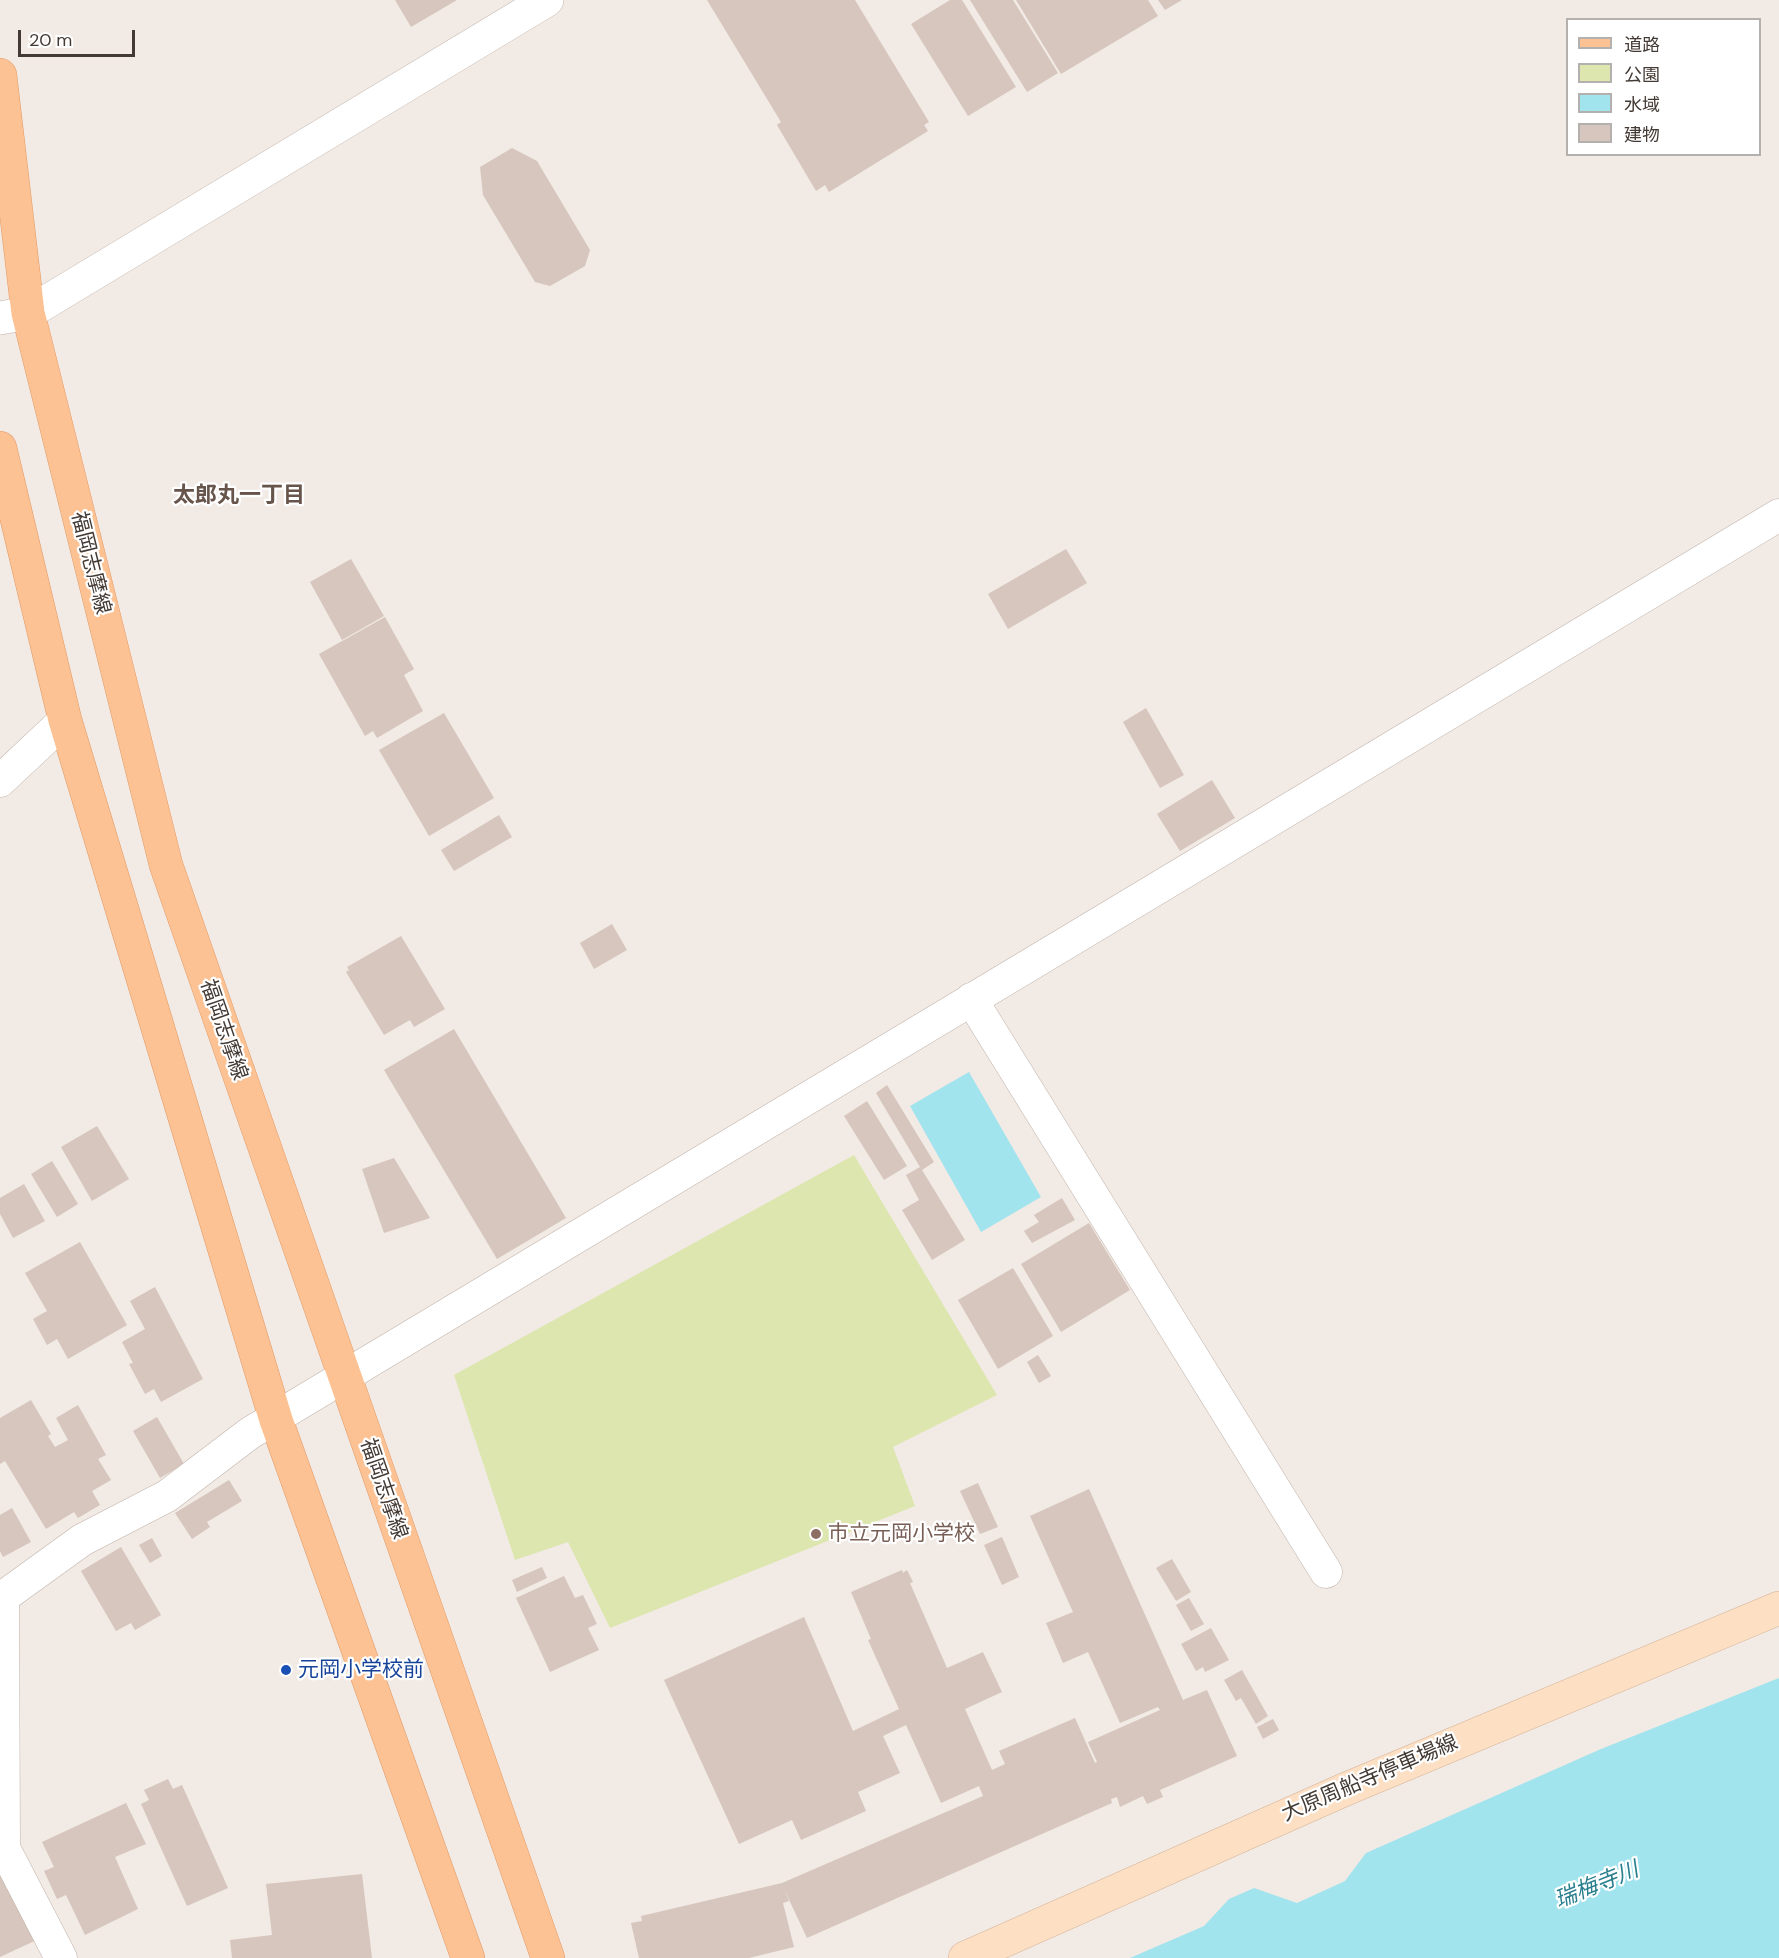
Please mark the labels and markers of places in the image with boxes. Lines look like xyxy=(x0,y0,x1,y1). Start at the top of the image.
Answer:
place label: 市立元岡小学校 xyxy=(828,1521,975,1547)
marker: 市立元岡小学校 xyxy=(809,1527,823,1541)
place label: 元岡小学校前 xyxy=(298,1657,424,1683)
marker: 元岡小学校前 xyxy=(279,1663,293,1677)

